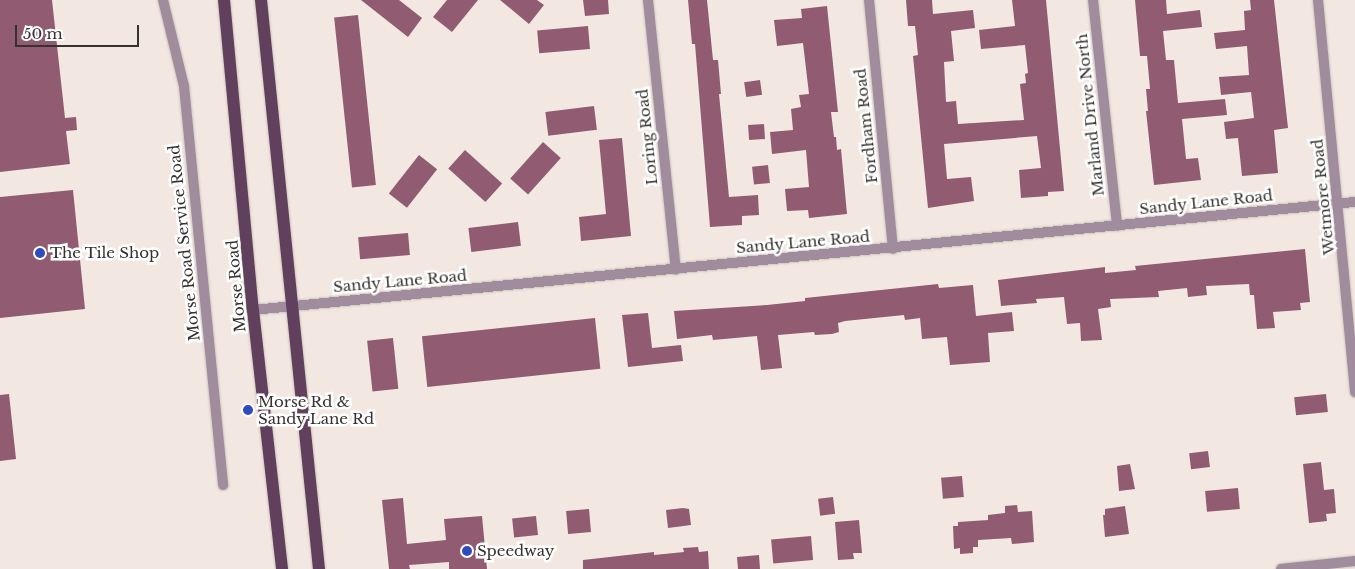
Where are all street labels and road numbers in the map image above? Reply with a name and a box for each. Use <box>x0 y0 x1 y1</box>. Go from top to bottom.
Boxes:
street label: Marland Drive North <box>1073 33 1107 197</box>
street label: Fordham Road <box>851 68 881 184</box>
street label: Loring Road <box>633 88 661 186</box>
street label: Wetmore Road <box>1308 138 1338 256</box>
street label: Morse Road Service Road <box>165 144 203 342</box>
street label: Sandy Lane Road <box>1138 186 1274 218</box>
street label: Sandy Lane Road <box>735 227 871 257</box>
street label: Morse Road <box>223 239 249 333</box>
street label: Sandy Lane Road <box>332 266 468 296</box>

